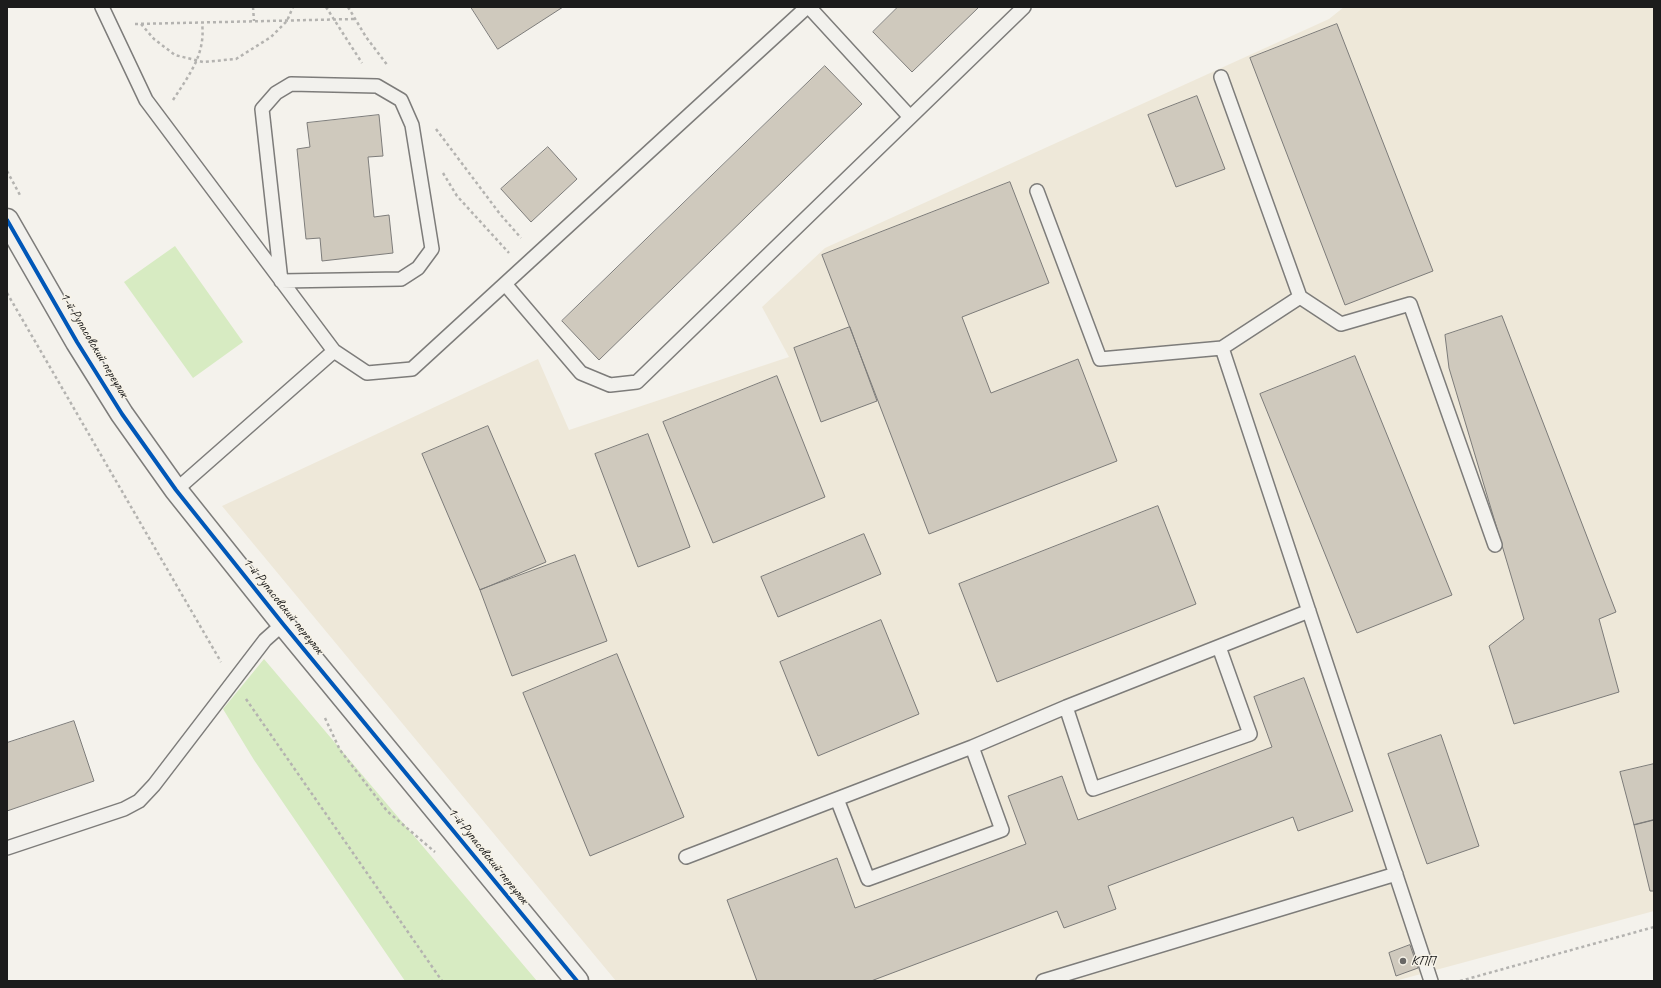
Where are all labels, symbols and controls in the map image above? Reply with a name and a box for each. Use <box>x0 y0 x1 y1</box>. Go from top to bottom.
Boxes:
street label: 1-й Рупасовский переулок <box>56 289 132 401</box>
street label: 1-й Рупасовский переулок <box>239 554 327 658</box>
street label: 1-й Рупасовский переулок <box>444 804 532 908</box>
place label: КПП <box>1411 953 1435 969</box>
marker: КПП <box>1398 956 1408 966</box>

